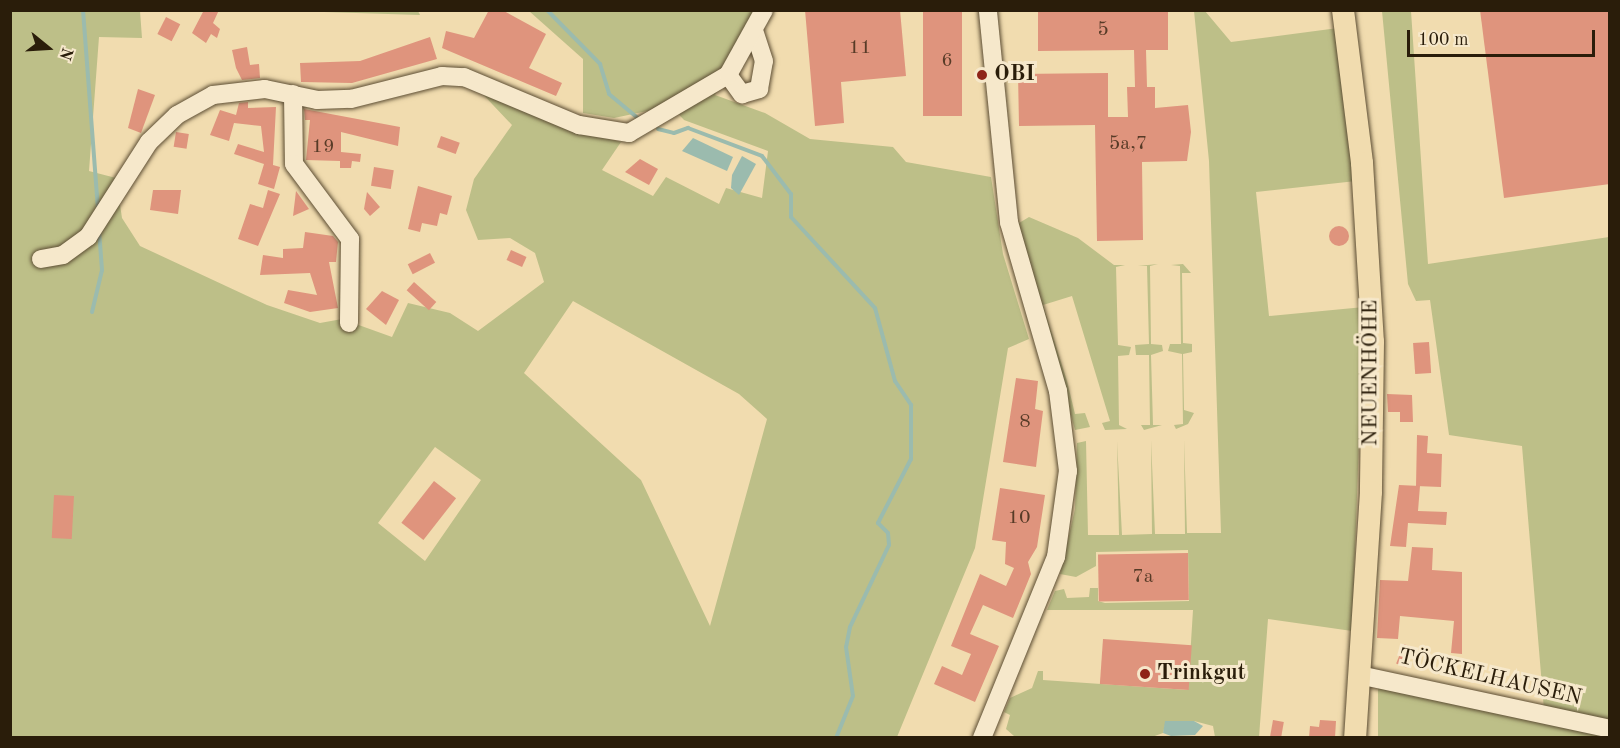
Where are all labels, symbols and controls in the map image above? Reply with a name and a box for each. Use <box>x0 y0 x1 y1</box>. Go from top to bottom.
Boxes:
north arrow <box>18 18 78 78</box>
house number: 5 <box>1097 18 1109 42</box>
scale bar <box>1410 18 1598 56</box>
text: 100 m <box>1418 31 1469 49</box>
house number: 11 <box>848 36 872 60</box>
text: N <box>56 45 75 62</box>
house number: 6 <box>941 49 953 73</box>
place label: OBI <box>994 62 1035 88</box>
marker: OBI <box>975 68 989 82</box>
house number: 5a,7 <box>1109 132 1147 156</box>
house number: 19 <box>311 135 335 159</box>
street label: NEUENHÖHE <box>1358 300 1384 446</box>
house number: 8 <box>1019 410 1031 434</box>
house number: 10 <box>1007 506 1031 530</box>
house number: 7a <box>1132 565 1154 589</box>
street label: TÖCKELHAUSEN <box>1396 644 1584 712</box>
place label: Trinkgut <box>1157 661 1246 687</box>
marker: Trinkgut <box>1138 667 1152 681</box>

